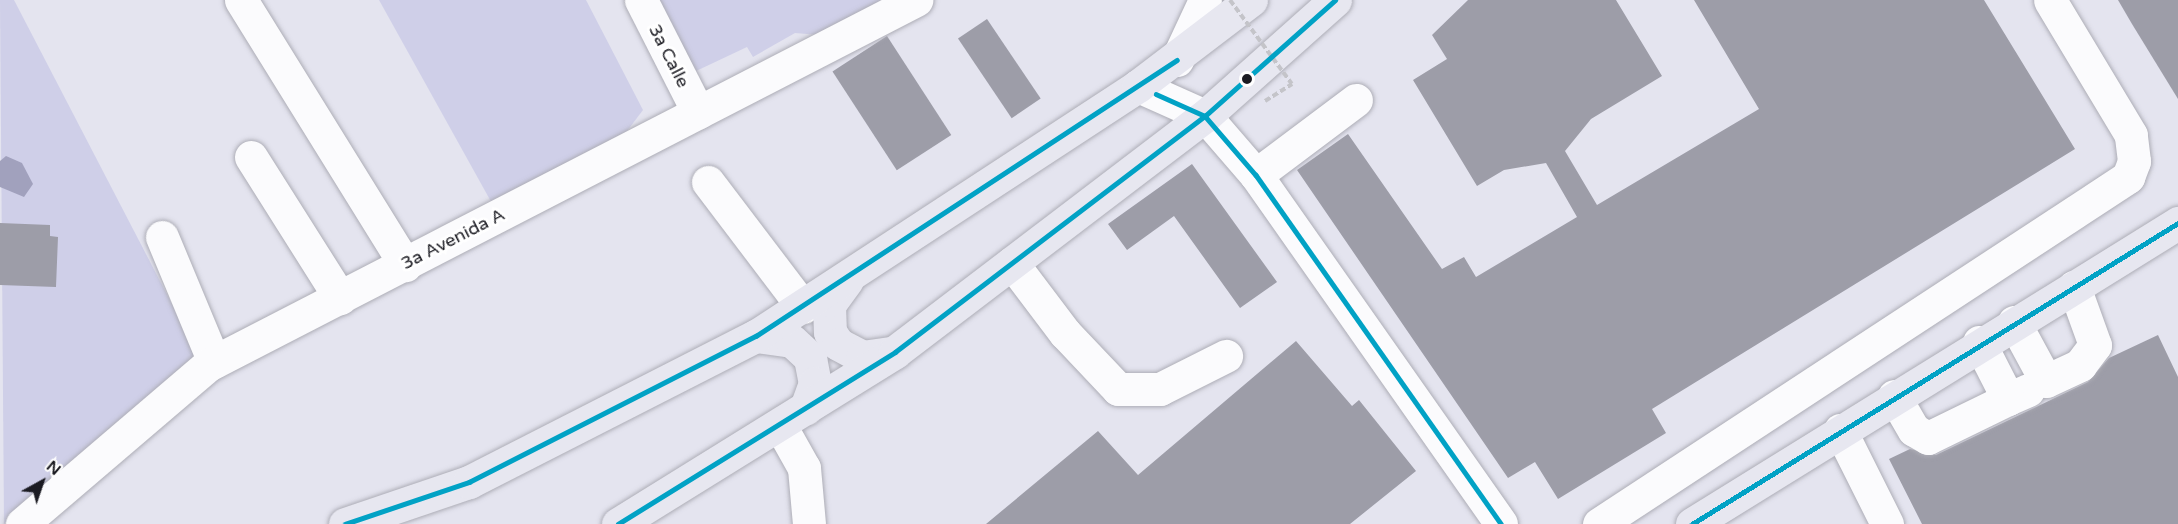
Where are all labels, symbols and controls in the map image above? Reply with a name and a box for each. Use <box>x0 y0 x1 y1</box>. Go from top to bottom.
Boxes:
street label: 3a Calle <box>644 21 694 91</box>
unlabelled marker <box>1241 73 1253 85</box>
street label: 3a Avenida A <box>398 204 508 274</box>
north arrow <box>12 452 72 512</box>
text: N <box>42 456 65 480</box>

